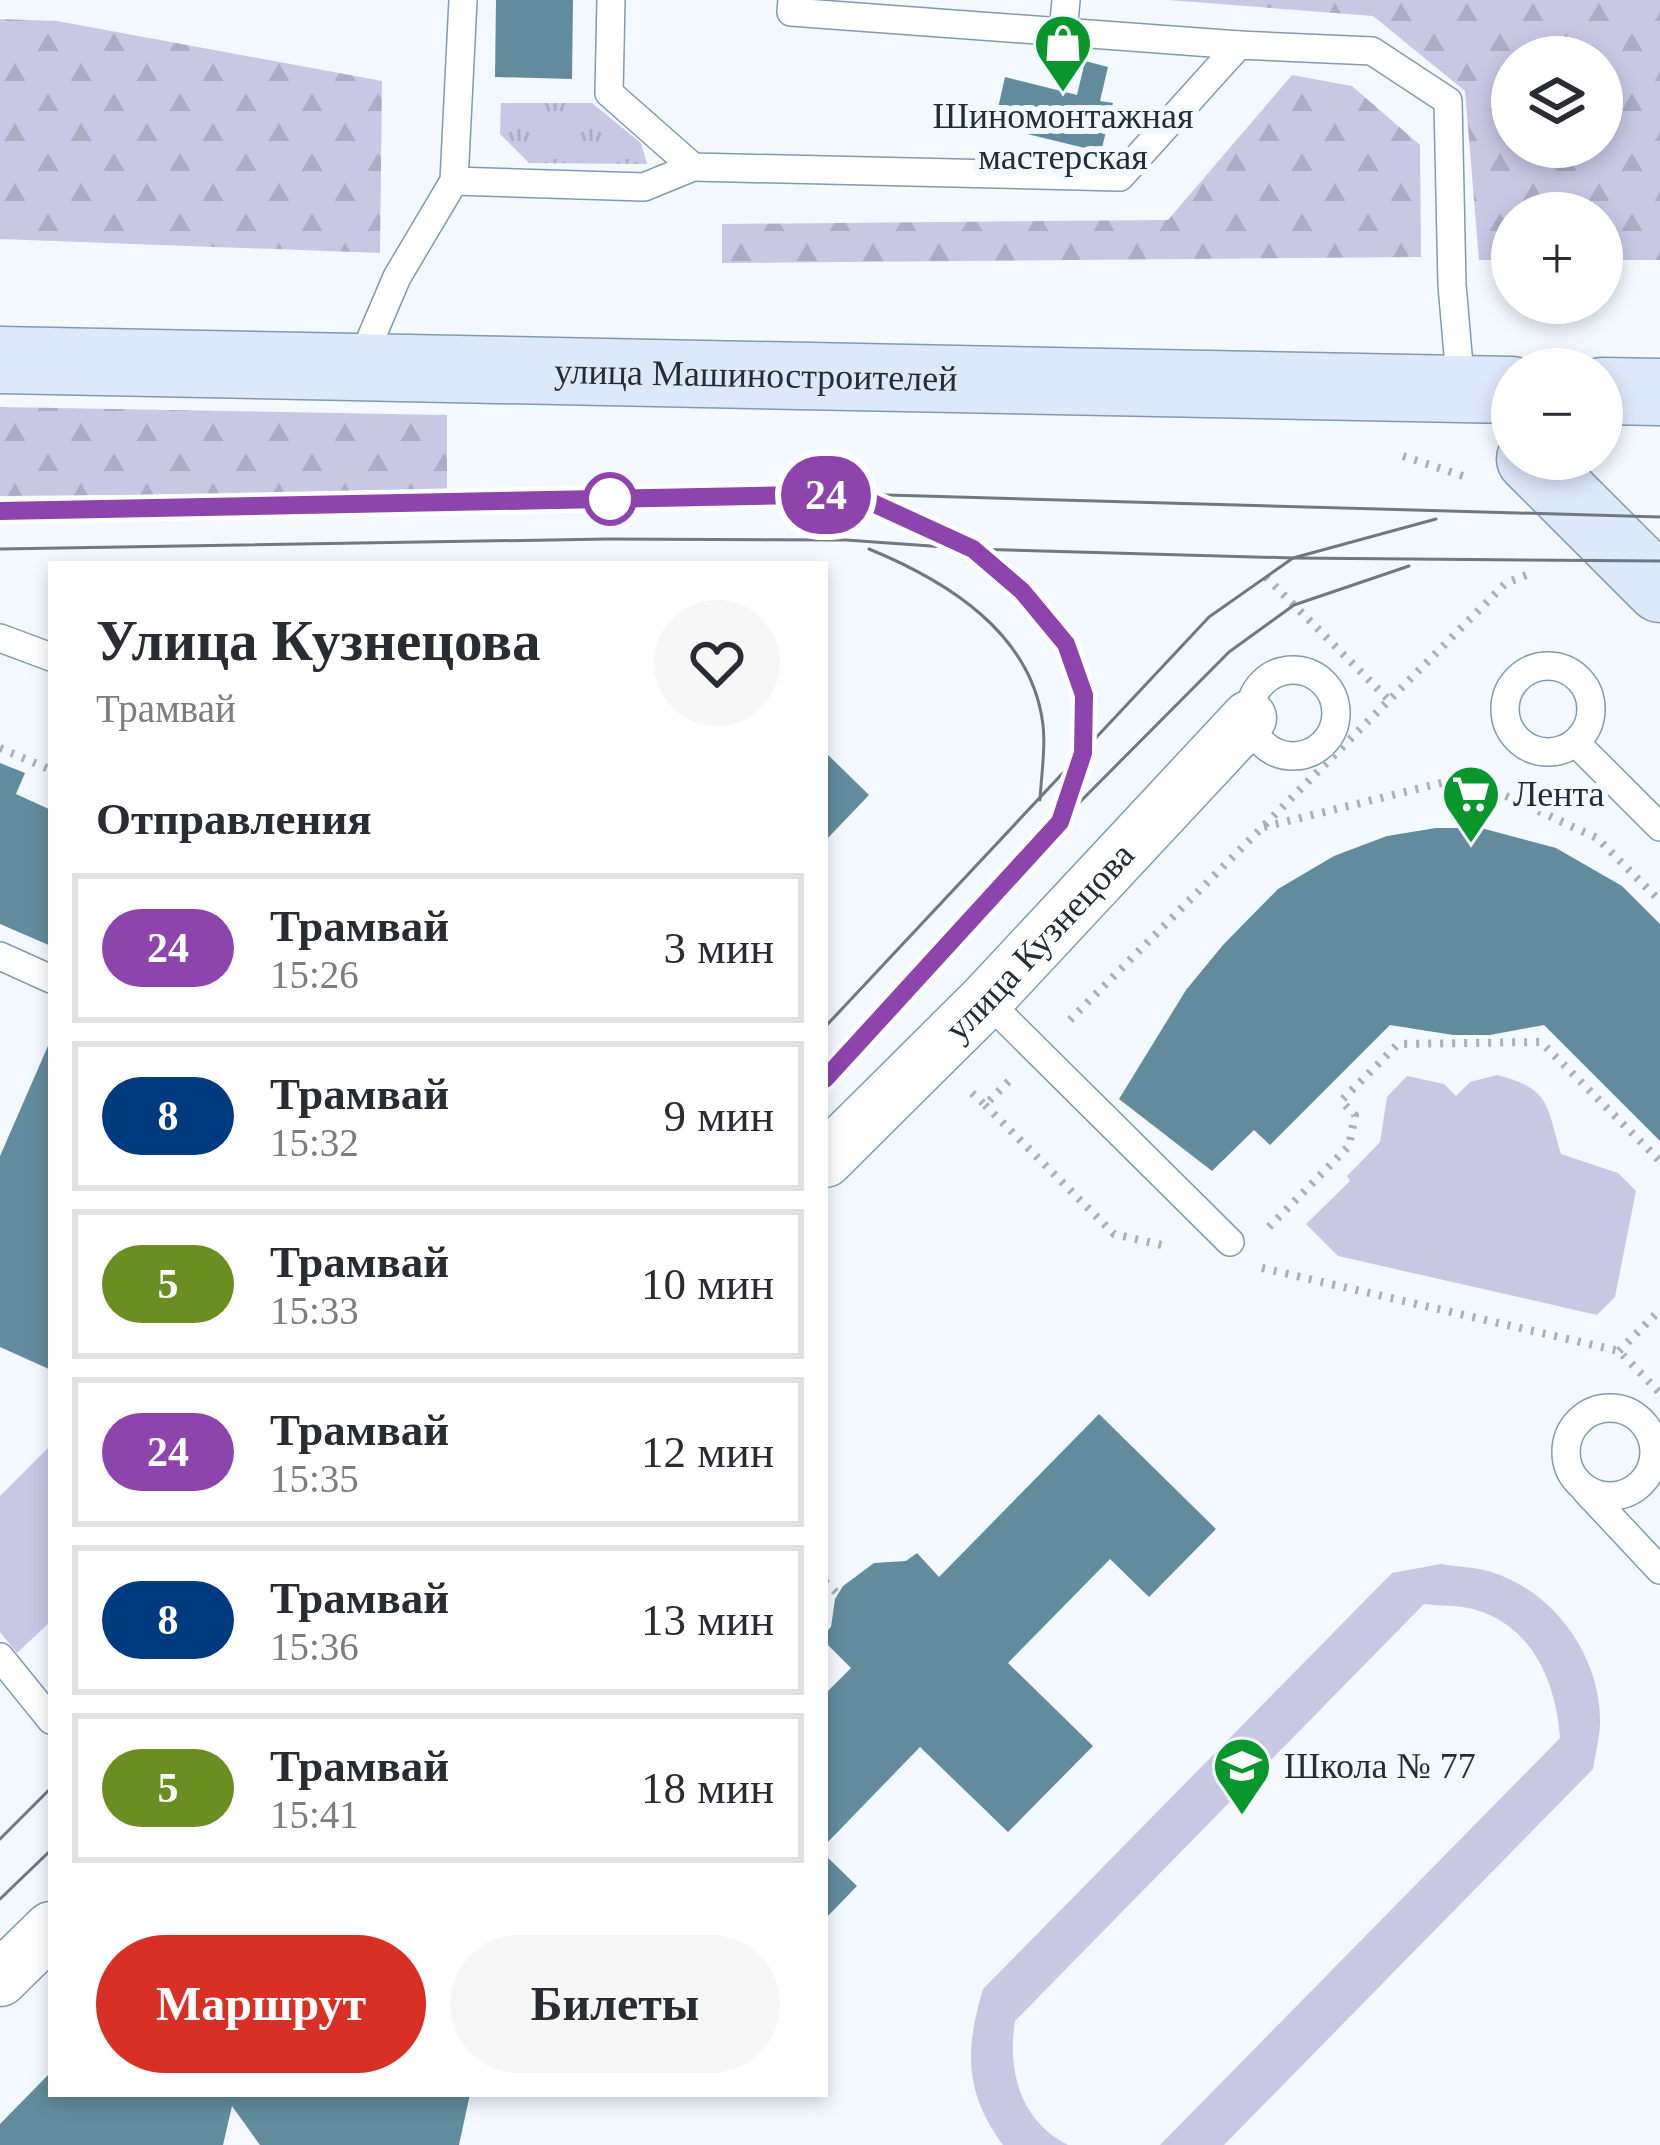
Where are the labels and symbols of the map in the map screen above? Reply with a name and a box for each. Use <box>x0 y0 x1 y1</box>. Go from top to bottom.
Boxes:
shop icon: Шиномонтажная мастерская <box>1032 12 1094 94</box>
place label: Шиномонтажная мастерская <box>932 96 1194 177</box>
street label: улица Машиностроителей <box>554 351 958 399</box>
line badge: 24 <box>772 456 880 534</box>
unlabelled marker <box>585 474 635 524</box>
supermarket icon: Лента <box>1440 763 1502 845</box>
place label: Лента <box>1513 774 1605 814</box>
street label: улица Кузнецова <box>937 835 1142 1049</box>
school or university icon: Школа № 77 <box>1211 1735 1273 1817</box>
place label: Школа № 77 <box>1284 1746 1476 1786</box>

